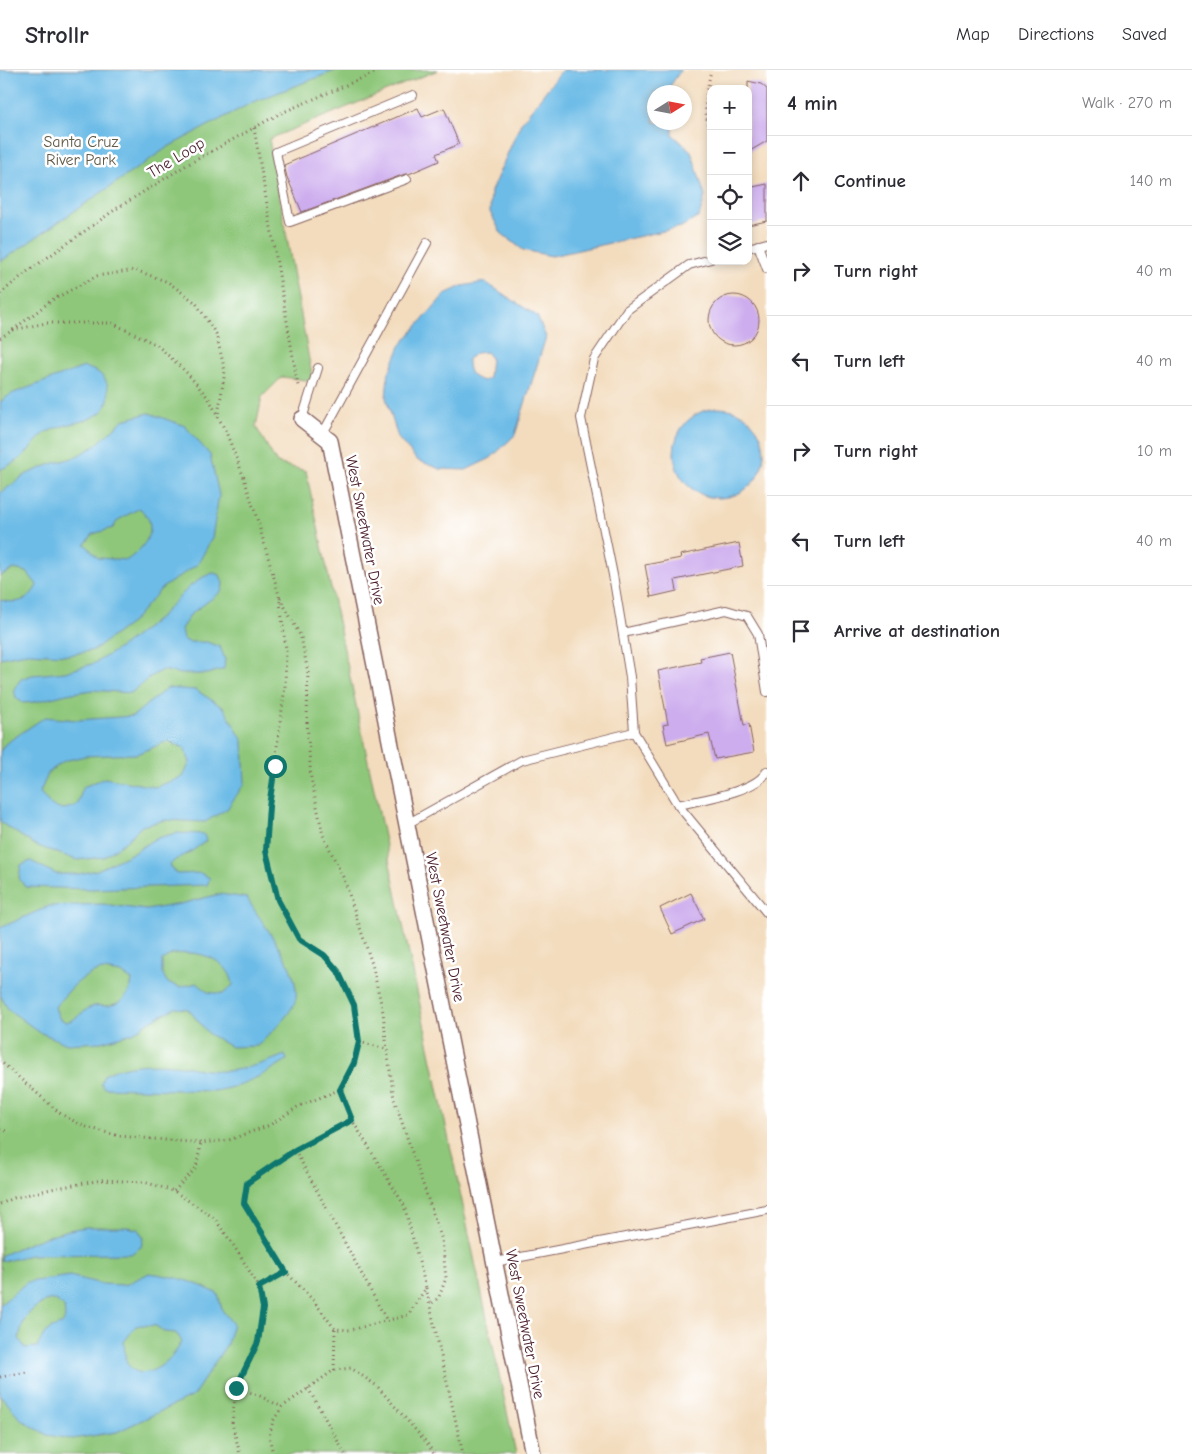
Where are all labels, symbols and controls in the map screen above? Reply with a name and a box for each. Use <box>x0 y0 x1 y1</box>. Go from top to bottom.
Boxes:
text: Strollr <box>25 21 89 49</box>
text: Map <box>956 24 990 45</box>
text: Directions <box>1018 24 1094 45</box>
text: Saved <box>1122 24 1167 45</box>
north arrow <box>647 85 692 130</box>
map controls <box>707 85 752 265</box>
button: + <box>707 85 752 130</box>
text: 4 min <box>787 91 838 115</box>
text: Walk · 270 m <box>1082 94 1172 112</box>
button: − <box>707 130 752 175</box>
park label: Santa Cruz River Park <box>44 133 119 169</box>
street label: The Loop <box>144 134 208 182</box>
icon: ahead <box>787 167 815 195</box>
text: Continue <box>834 170 906 192</box>
text: 140 m <box>1130 172 1172 190</box>
button: locate <box>707 175 752 220</box>
button: layers <box>707 220 752 265</box>
icon: right <box>787 257 815 285</box>
text: Turn right <box>834 260 918 282</box>
text: 40 m <box>1136 262 1172 280</box>
icon: left <box>787 347 815 375</box>
text: Turn left <box>834 350 905 372</box>
text: 40 m <box>1136 352 1172 370</box>
icon: right <box>787 437 815 465</box>
text: Turn right <box>834 440 918 462</box>
text: 10 m <box>1137 442 1172 460</box>
street label: West Sweetwater Drive <box>342 454 388 606</box>
icon: left <box>787 527 815 555</box>
text: Turn left <box>834 530 905 552</box>
text: 40 m <box>1136 532 1172 550</box>
icon: arrive <box>787 617 815 645</box>
text: Arrive at destination <box>834 620 1000 642</box>
route start <box>264 755 287 778</box>
street label: West Sweetwater Drive <box>422 851 468 1003</box>
street label: West Sweetwater Drive <box>502 1248 548 1400</box>
route end <box>225 1377 248 1400</box>

